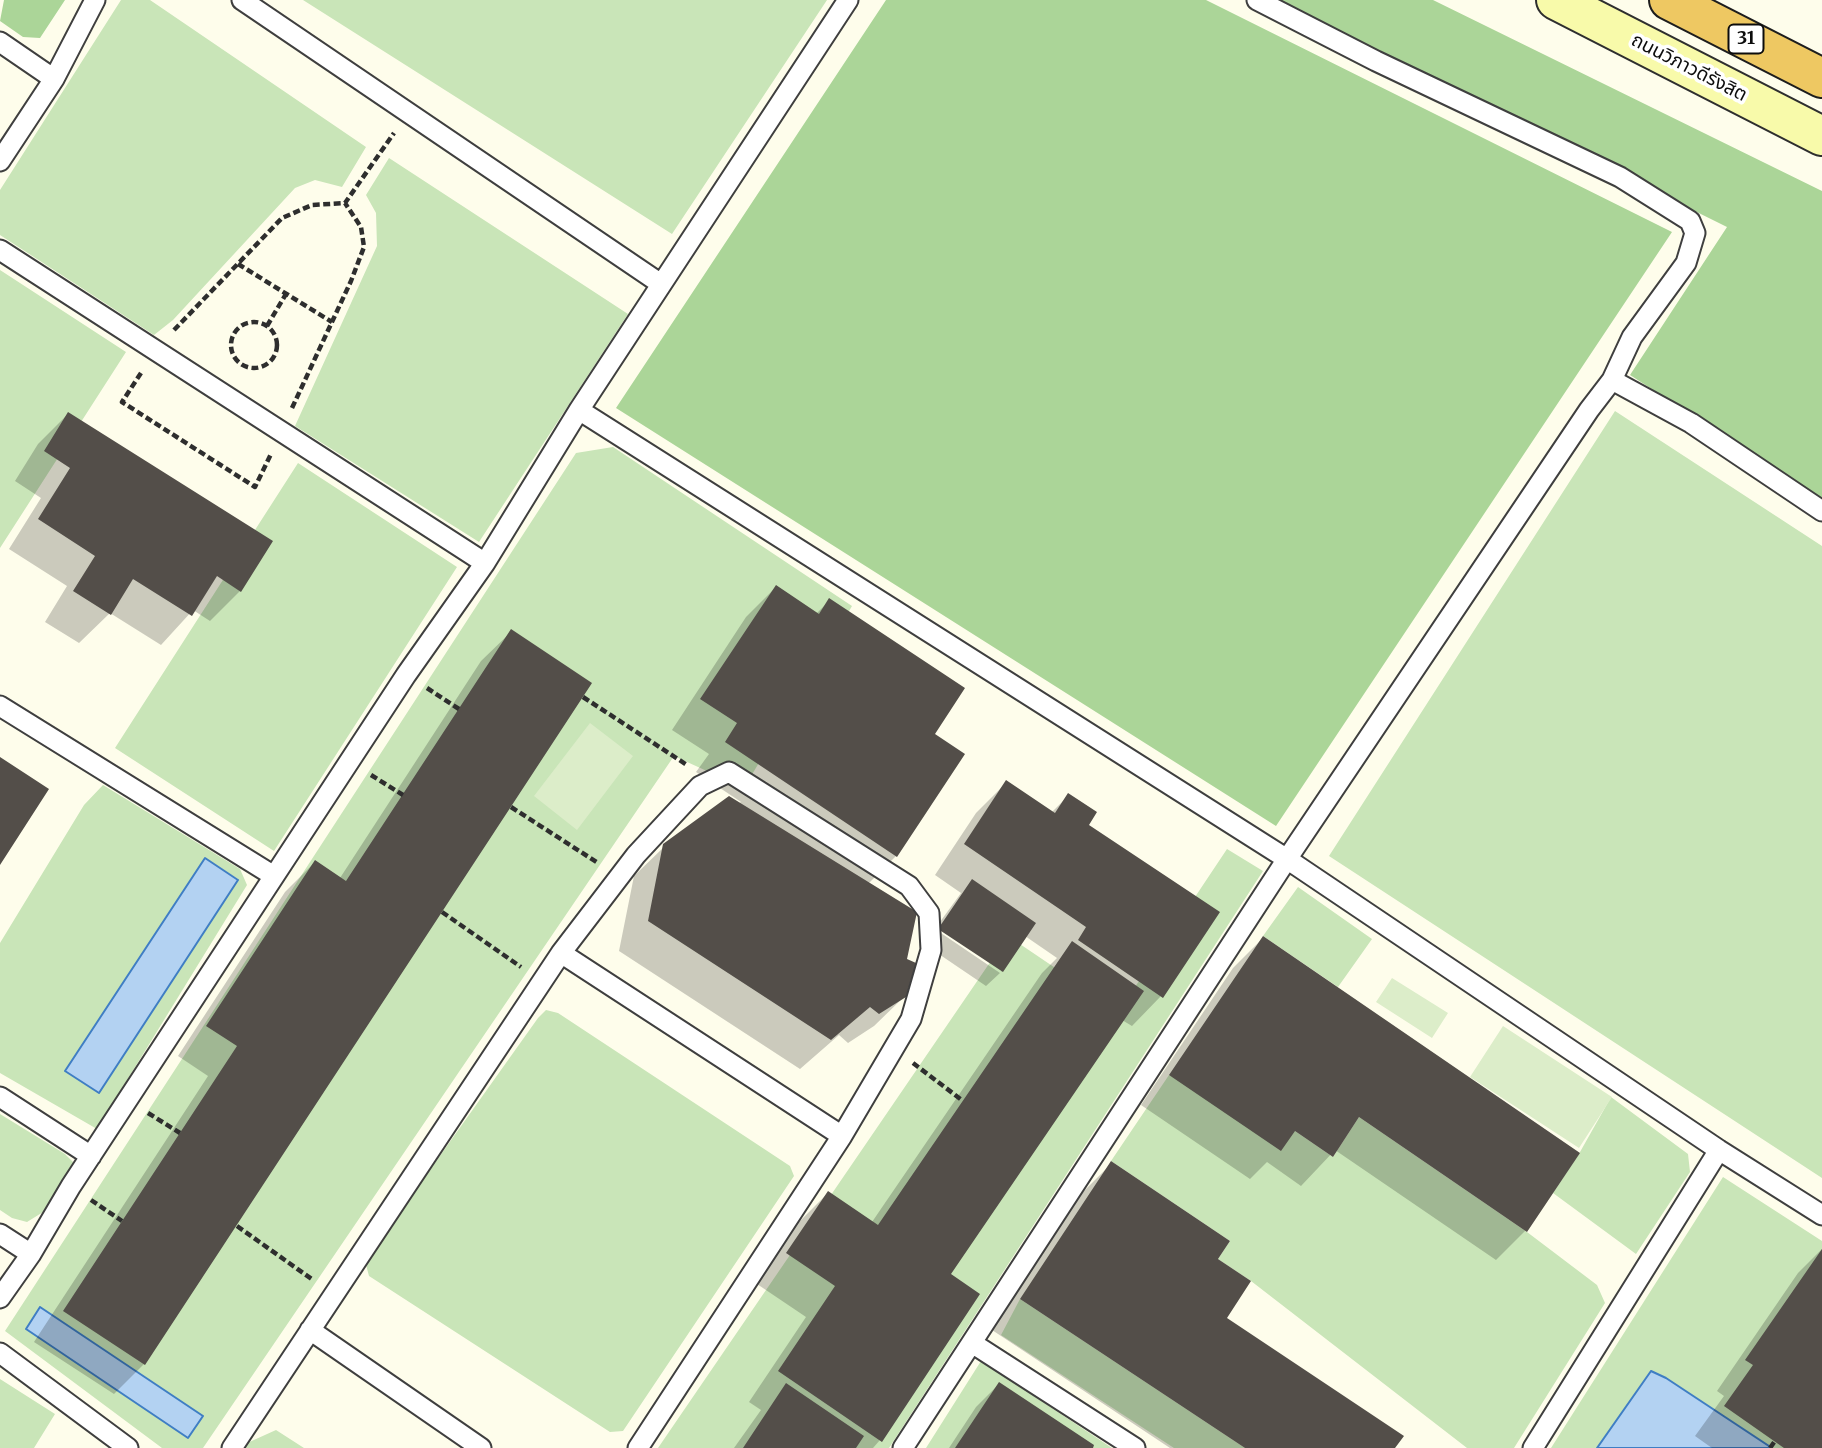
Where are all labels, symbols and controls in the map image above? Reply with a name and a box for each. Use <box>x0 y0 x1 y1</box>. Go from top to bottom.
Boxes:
road number: 31 <box>1728 24 1764 54</box>
street label: ถนนวิภาวดีรังสิต <box>1627 29 1751 107</box>

